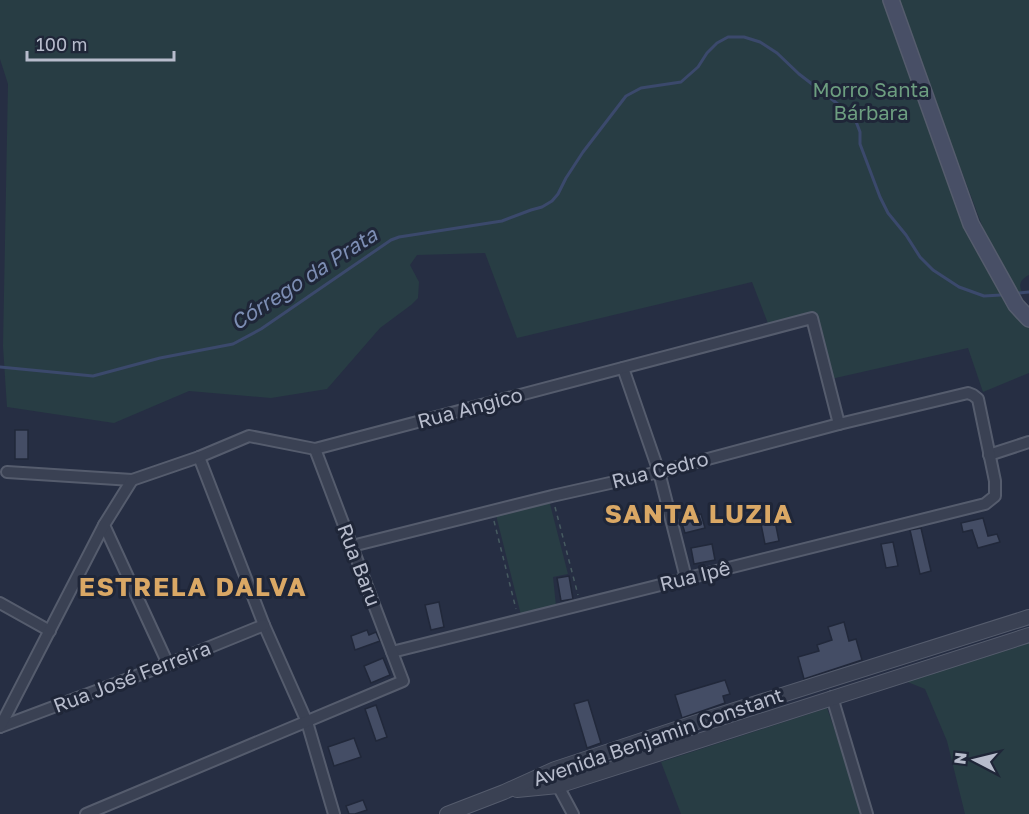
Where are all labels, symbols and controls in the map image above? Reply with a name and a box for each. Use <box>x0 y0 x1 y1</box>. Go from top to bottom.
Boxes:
scale bar <box>27 24 174 62</box>
text: 100 m <box>36 33 87 55</box>
park label: Morro Santa Bárbara <box>812 77 930 124</box>
water label: Córrego da Prata <box>225 220 383 335</box>
street label: Rua Angico <box>415 381 525 433</box>
street label: Rua Cedro <box>609 445 711 493</box>
district label: SANTA LUZIA <box>604 498 794 529</box>
street label: Rua Baru <box>333 520 387 609</box>
street label: Rua Ipê <box>657 555 732 595</box>
district label: ESTRELA DALVA <box>79 571 307 602</box>
street label: Rua José Ferreira <box>50 635 214 717</box>
street label: Avenida Benjamin Constant <box>529 682 786 790</box>
north arrow <box>945 730 1005 790</box>
text: N <box>949 751 971 765</box>

